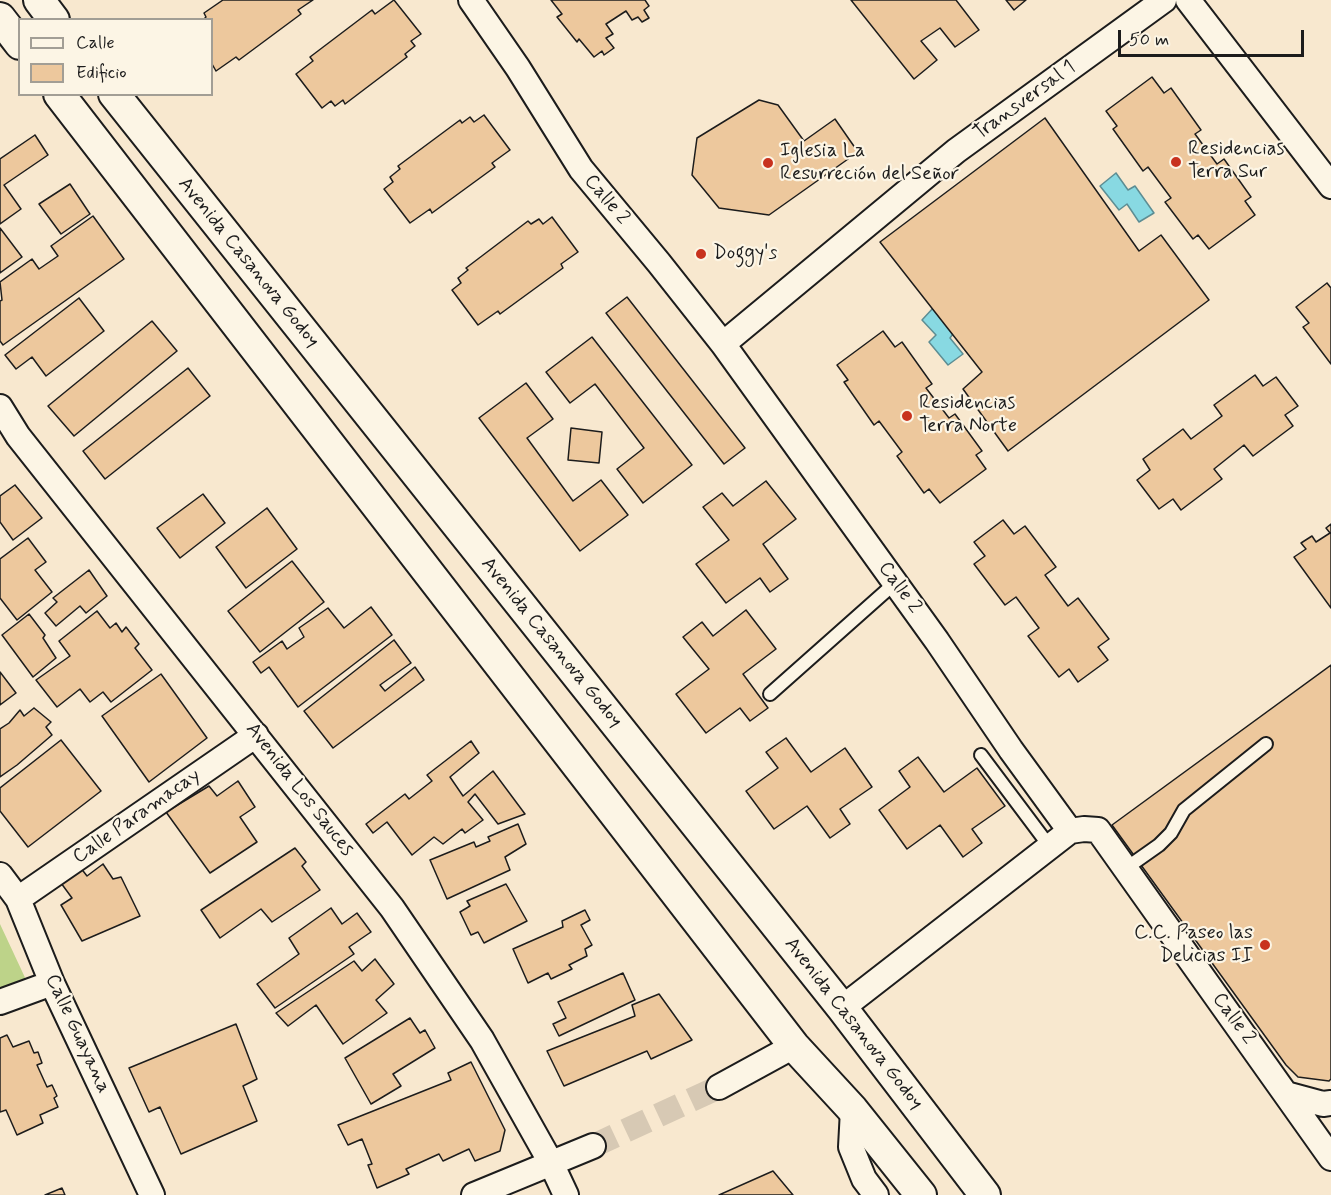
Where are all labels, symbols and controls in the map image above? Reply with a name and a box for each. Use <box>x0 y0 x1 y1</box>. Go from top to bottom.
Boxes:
legend <box>18 18 213 96</box>
scale bar <box>1121 18 1307 56</box>
text: 50 m <box>1129 28 1169 52</box>
text: Calle <box>76 31 115 55</box>
street label: Transversal 1 <box>969 56 1081 146</box>
text: Edificio <box>76 61 127 85</box>
place label: Residencias Terra Sur <box>1188 138 1284 185</box>
place label: Iglesia La Resurreción del Señor <box>780 140 959 187</box>
marker: Residencias Terra Sur <box>1169 155 1183 169</box>
marker: Iglesia La Resurreción del Señor <box>761 156 775 170</box>
street label: Calle 2 <box>578 170 634 230</box>
street label: Avenida Casanova Godoy <box>172 173 324 353</box>
place label: Doggy's <box>713 242 777 266</box>
marker: Doggy's <box>694 247 708 261</box>
place label: Residencias Terra Norte <box>919 392 1017 439</box>
marker: Residencias Terra Norte <box>900 409 914 423</box>
street label: Avenida Casanova Godoy <box>475 553 627 733</box>
street label: Calle 2 <box>872 557 926 619</box>
street label: Avenida Los Sauces <box>240 719 358 861</box>
street label: Calle Paramacay <box>69 764 205 870</box>
place label: C.C. Paseo las Delicias II <box>1134 922 1253 969</box>
street label: Avenida Casanova Godoy <box>778 933 928 1115</box>
marker: C.C. Paseo las Delicias II <box>1258 938 1272 952</box>
street label: Calle Guayana <box>39 971 115 1097</box>
street label: Calle 2 <box>1206 988 1260 1050</box>

